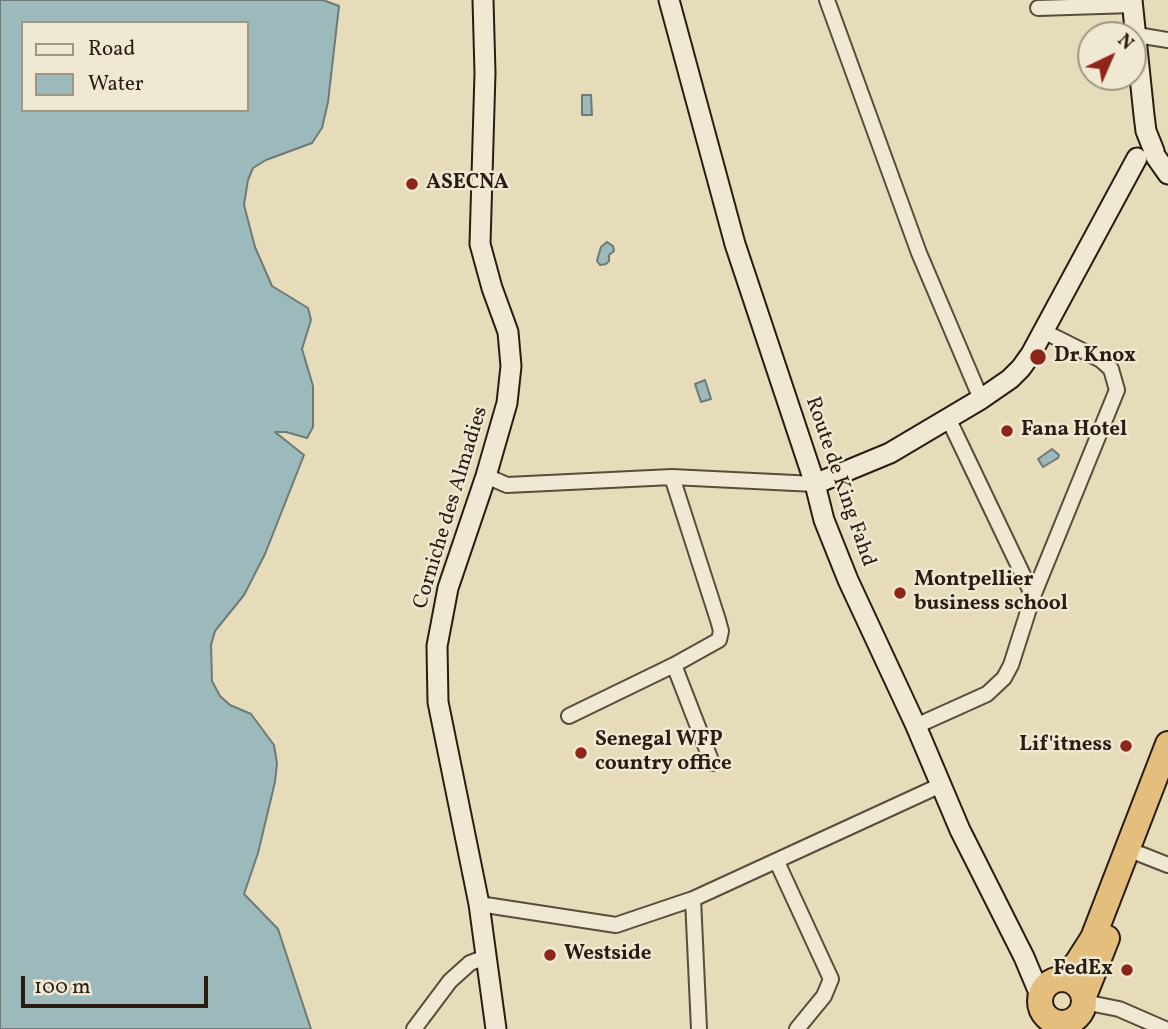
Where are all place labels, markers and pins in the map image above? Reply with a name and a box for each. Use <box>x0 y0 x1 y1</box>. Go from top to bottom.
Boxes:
place label: ASECNA <box>426 171 509 197</box>
marker: ASECNA <box>404 176 420 192</box>
place label: Dr Knox <box>1054 344 1136 370</box>
marker: Dr Knox <box>1028 347 1048 367</box>
place label: Fana Hotel <box>1021 418 1127 444</box>
marker: Fana Hotel <box>999 423 1015 439</box>
place label: Montpellier business school <box>914 568 1068 618</box>
marker: Montpellier business school <box>892 585 908 601</box>
place label: Senegal WFP country office <box>595 728 732 778</box>
place label: Lif'itness <box>1019 733 1112 759</box>
marker: Lif'itness <box>1118 738 1134 754</box>
marker: Senegal WFP country office <box>573 745 589 761</box>
place label: Westside <box>564 942 651 968</box>
marker: Westside <box>542 947 558 963</box>
place label: FedEx <box>1053 957 1113 983</box>
marker: FedEx <box>1119 962 1135 978</box>

